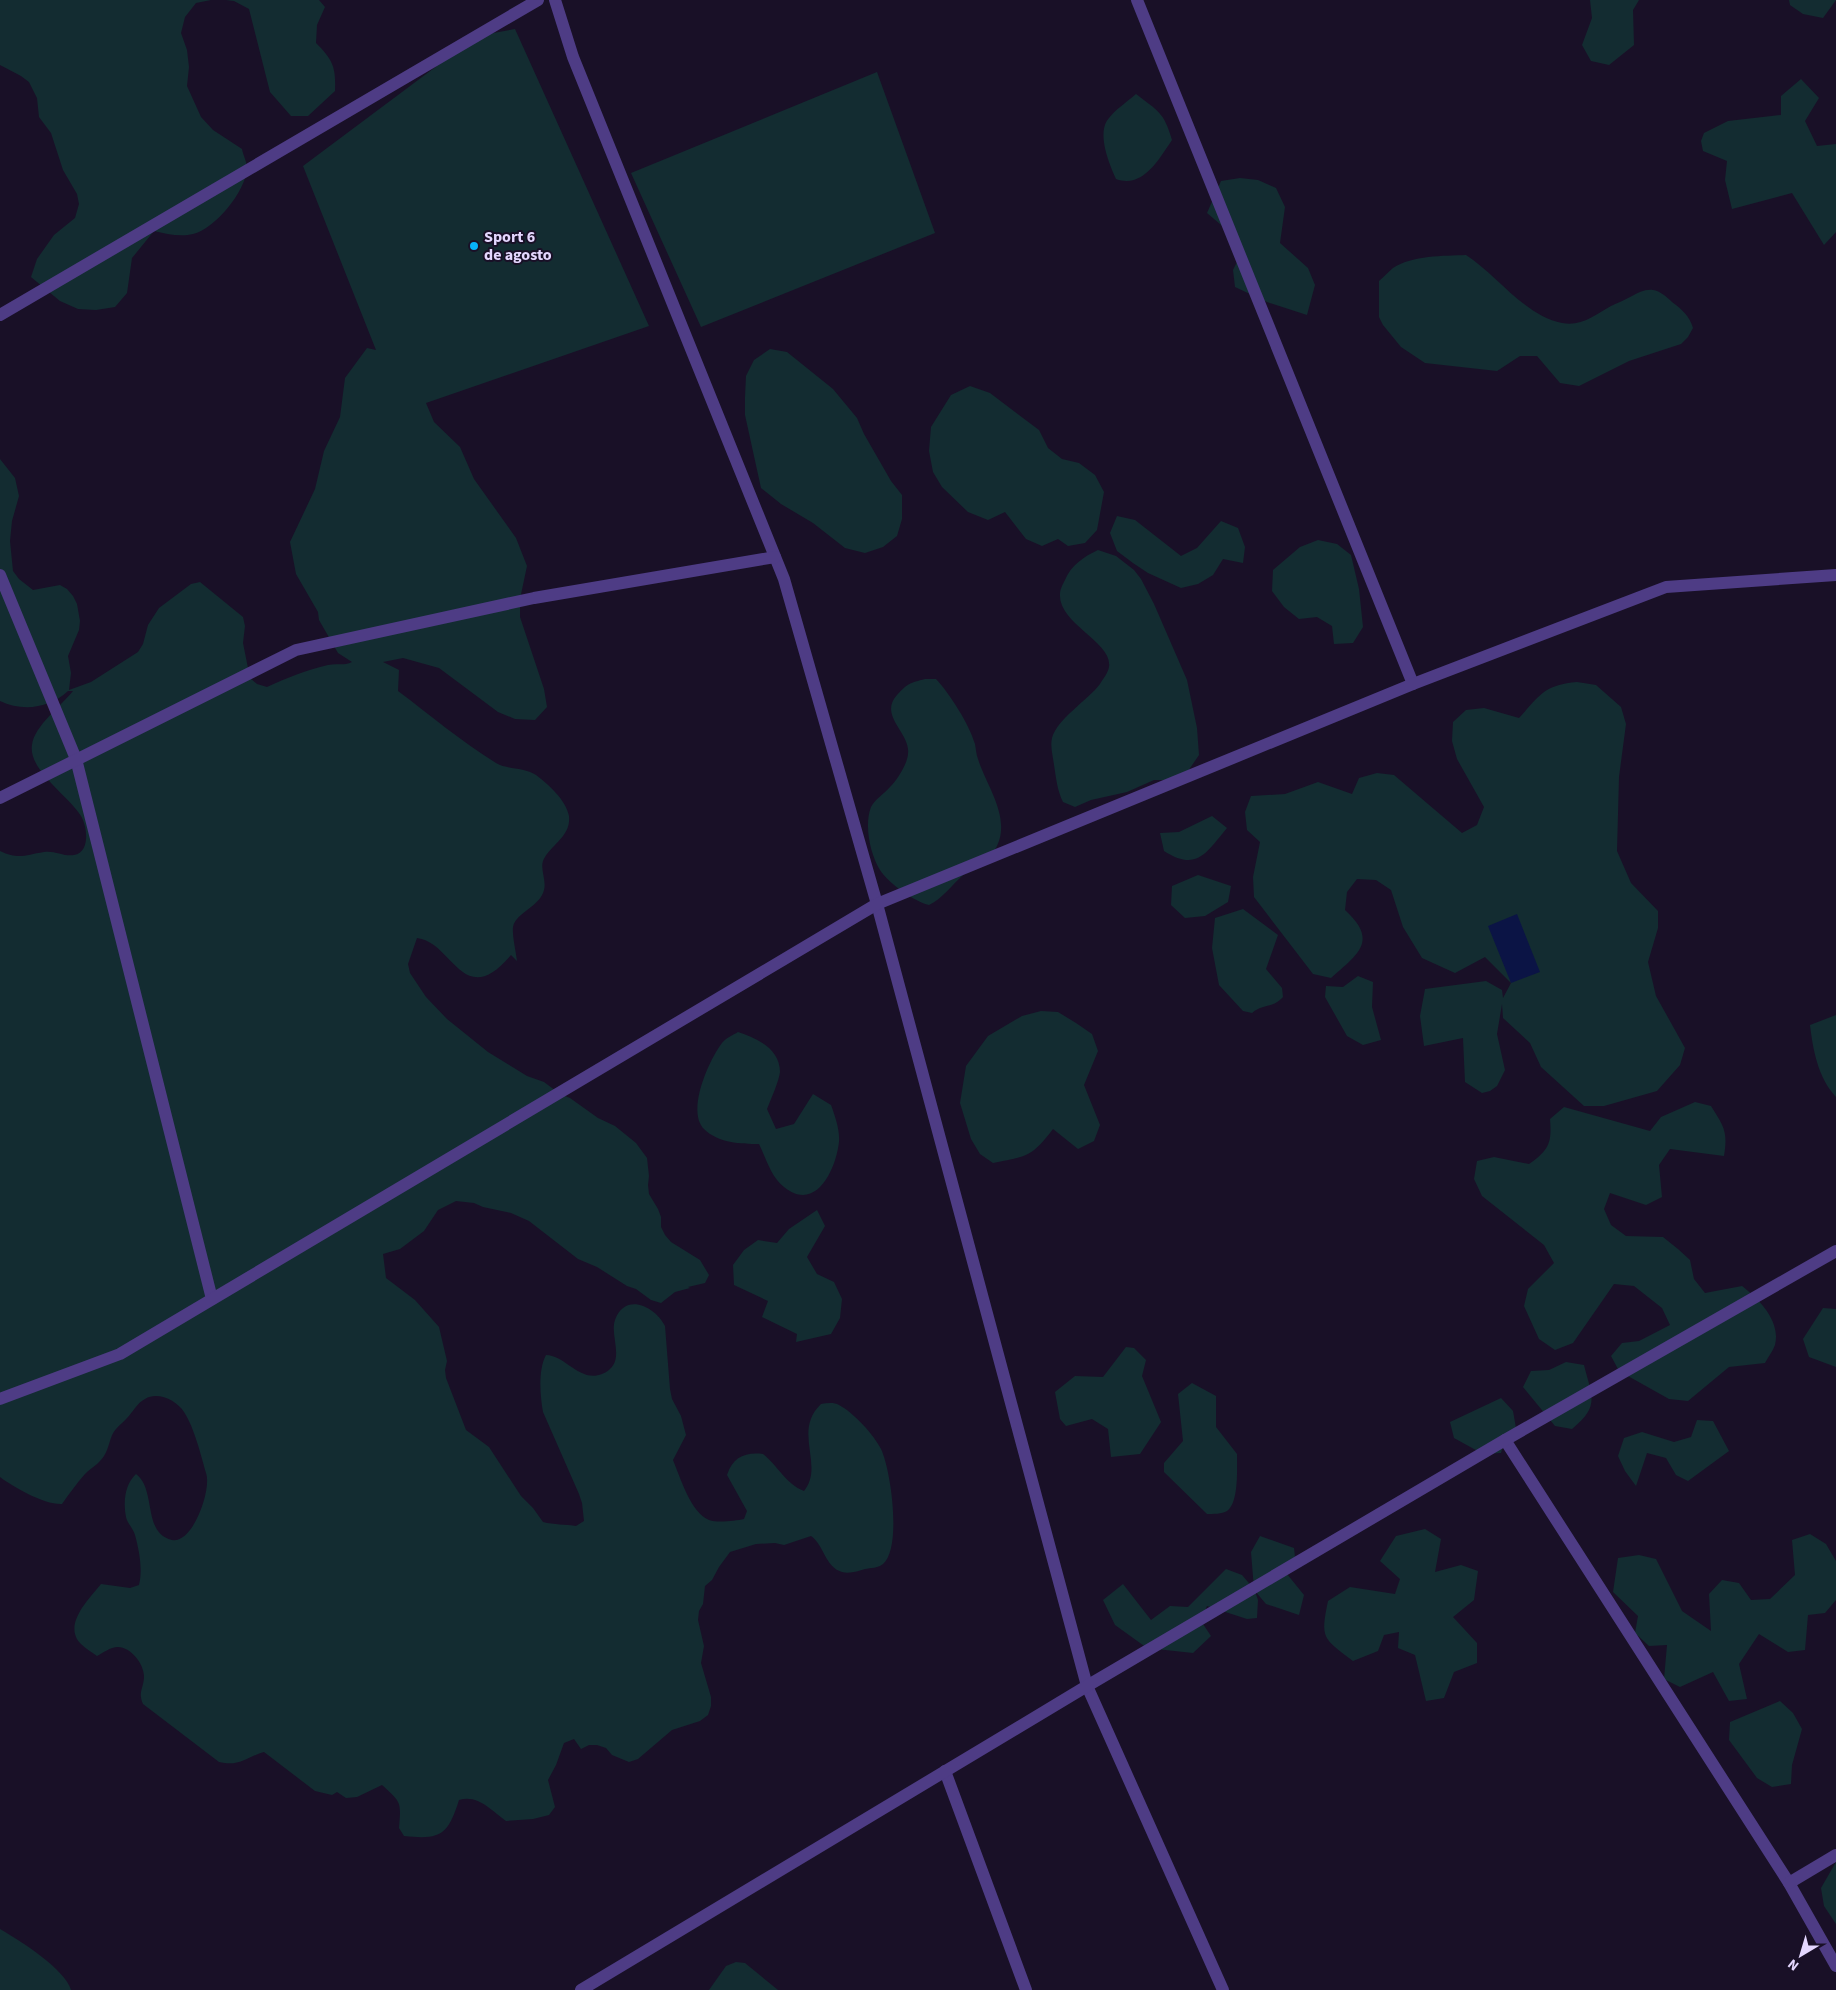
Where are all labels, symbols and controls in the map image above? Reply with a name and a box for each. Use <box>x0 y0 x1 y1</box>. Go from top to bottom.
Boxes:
place label: Sport 6 de agosto <box>484 226 552 266</box>
marker: Sport 6 de agosto <box>468 240 480 252</box>
north arrow <box>1776 1930 1826 1980</box>
text: N <box>1784 1954 1803 1975</box>

